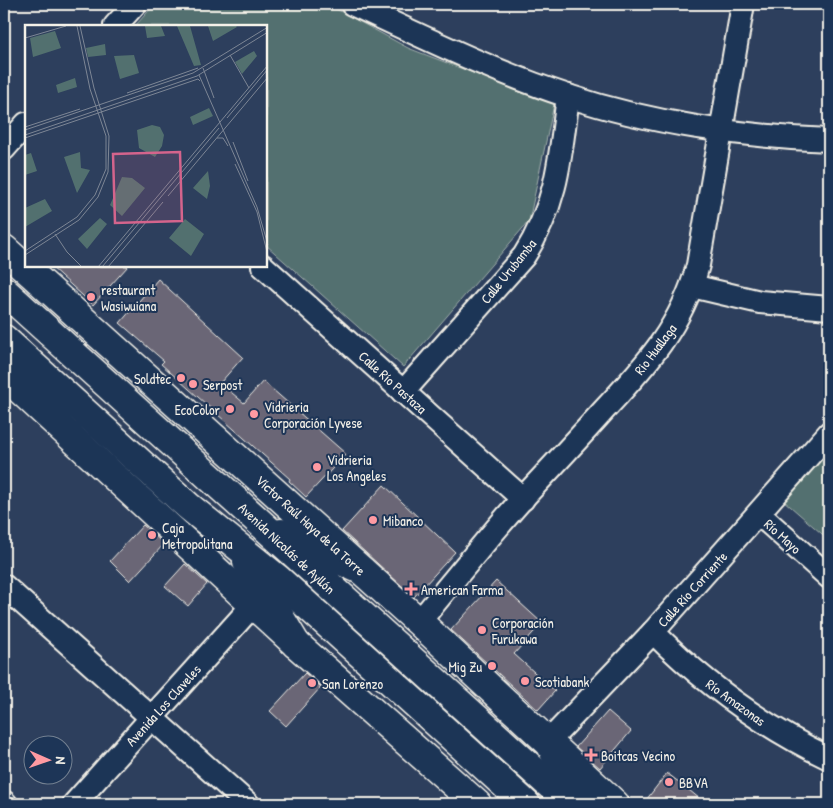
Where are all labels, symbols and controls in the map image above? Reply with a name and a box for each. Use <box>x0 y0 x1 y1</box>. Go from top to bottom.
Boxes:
inset map <box>25 25 268 268</box>
street label: Calle Urubamba <box>476 234 540 308</box>
place label: restaurant Wasiwuiana <box>101 280 157 315</box>
marker: restaurant Wasiwuiana <box>85 291 97 303</box>
street label: Rio Huallaga <box>630 319 682 379</box>
street label: Calle Río Pastaza <box>355 346 432 418</box>
place label: Soldtec <box>134 369 172 388</box>
marker: Soldtec <box>175 372 187 384</box>
place label: Serpost <box>203 375 242 395</box>
marker: Serpost <box>187 378 199 390</box>
place label: Vidrieria Corporación Lyvese <box>264 397 363 433</box>
place label: EcoColor <box>175 400 221 419</box>
marker: EcoColor <box>224 403 236 415</box>
marker: Vidrieria Corporación Lyvese <box>248 408 260 420</box>
place label: Vidrieria Los Angeles <box>327 450 386 486</box>
marker: Vidrieria Los Angeles <box>311 461 323 473</box>
street label: Víctor Raúl Haya de la Torre <box>251 470 370 581</box>
street label: Avenida Nicolás de Ayllón <box>234 498 340 599</box>
place label: Mibanco <box>383 511 423 530</box>
marker: Mibanco <box>367 514 379 526</box>
street label: Río Mayo <box>760 514 806 559</box>
place label: Caja Metropolitana <box>162 518 233 554</box>
marker: Caja Metropolitana <box>146 529 158 541</box>
street label: Calle Río Corriente <box>653 547 731 631</box>
place label: American Farma <box>421 580 504 599</box>
marker: American Farma <box>405 583 417 595</box>
place label: Corporación Furukawa <box>491 613 554 648</box>
marker: Corporación Furukawa <box>476 624 488 636</box>
place label: Mig Zu <box>448 657 482 677</box>
street label: Avenida Los Claveles <box>121 660 205 750</box>
marker: Mig Zu <box>486 660 498 672</box>
place label: Scotiabank <box>535 672 590 691</box>
place label: San Lorenzo <box>322 674 384 693</box>
street label: Río Amazonas <box>702 674 770 730</box>
marker: Scotiabank <box>519 675 531 687</box>
marker: San Lorenzo <box>306 677 318 689</box>
north arrow <box>22 736 72 786</box>
place label: Boitcas Vecino <box>601 746 676 765</box>
marker: Boitcas Vecino <box>585 749 597 761</box>
text: N <box>52 756 71 765</box>
place label: BBVA <box>679 773 708 792</box>
marker: BBVA <box>663 776 675 788</box>

